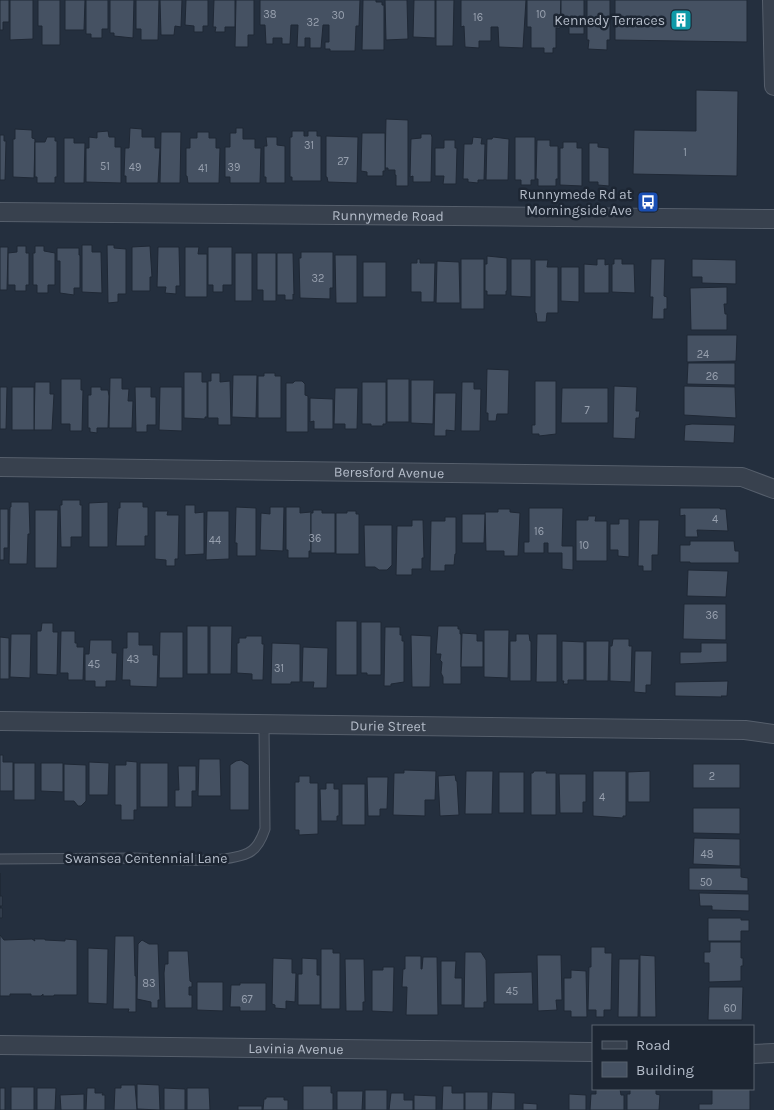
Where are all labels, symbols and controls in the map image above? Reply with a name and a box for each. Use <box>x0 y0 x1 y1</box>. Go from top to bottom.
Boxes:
house number: 38 <box>263 8 277 21</box>
house number: 10 <box>536 8 546 21</box>
building icon: Kennedy Terraces <box>669 8 693 32</box>
house number: 30 <box>331 9 345 22</box>
house number: 16 <box>473 11 483 24</box>
place label: Kennedy Terraces <box>554 12 665 29</box>
house number: 32 <box>307 16 319 29</box>
house number: 31 <box>304 139 314 152</box>
house number: 1 <box>683 146 687 159</box>
house number: 27 <box>337 155 349 168</box>
house number: 51 <box>100 160 110 173</box>
house number: 49 <box>129 161 141 174</box>
house number: 39 <box>228 161 240 174</box>
house number: 41 <box>198 162 208 175</box>
place label: Runnymede Rd at Morningside Ave <box>519 186 632 219</box>
bus stop icon: Runnymede Rd at Morningside Ave <box>636 190 660 214</box>
street label: Runnymede Road <box>332 207 444 225</box>
house number: 32 <box>312 272 324 285</box>
house number: 24 <box>697 348 709 361</box>
house number: 26 <box>706 370 718 383</box>
house number: 7 <box>584 404 590 417</box>
street label: Beresford Avenue <box>334 463 444 481</box>
house number: 4 <box>712 513 718 526</box>
house number: 16 <box>534 525 544 538</box>
house number: 36 <box>309 532 321 545</box>
house number: 44 <box>209 534 221 547</box>
house number: 10 <box>579 539 589 552</box>
house number: 36 <box>706 609 718 622</box>
house number: 43 <box>127 653 139 666</box>
house number: 45 <box>88 658 100 671</box>
house number: 31 <box>274 662 284 675</box>
street label: Durie Street <box>350 717 426 735</box>
house number: 2 <box>709 770 715 783</box>
house number: 4 <box>599 791 605 804</box>
house number: 48 <box>701 848 714 861</box>
street label: Swansea Centennial Lane <box>65 850 227 867</box>
house number: 50 <box>700 876 712 889</box>
house number: 83 <box>142 977 156 990</box>
house number: 45 <box>506 985 518 998</box>
house number: 67 <box>241 993 253 1006</box>
house number: 60 <box>724 1002 736 1015</box>
legend <box>592 1025 754 1090</box>
text: Road <box>636 1036 671 1054</box>
street label: Lavinia Avenue <box>248 1039 344 1058</box>
text: Building <box>636 1061 694 1079</box>

